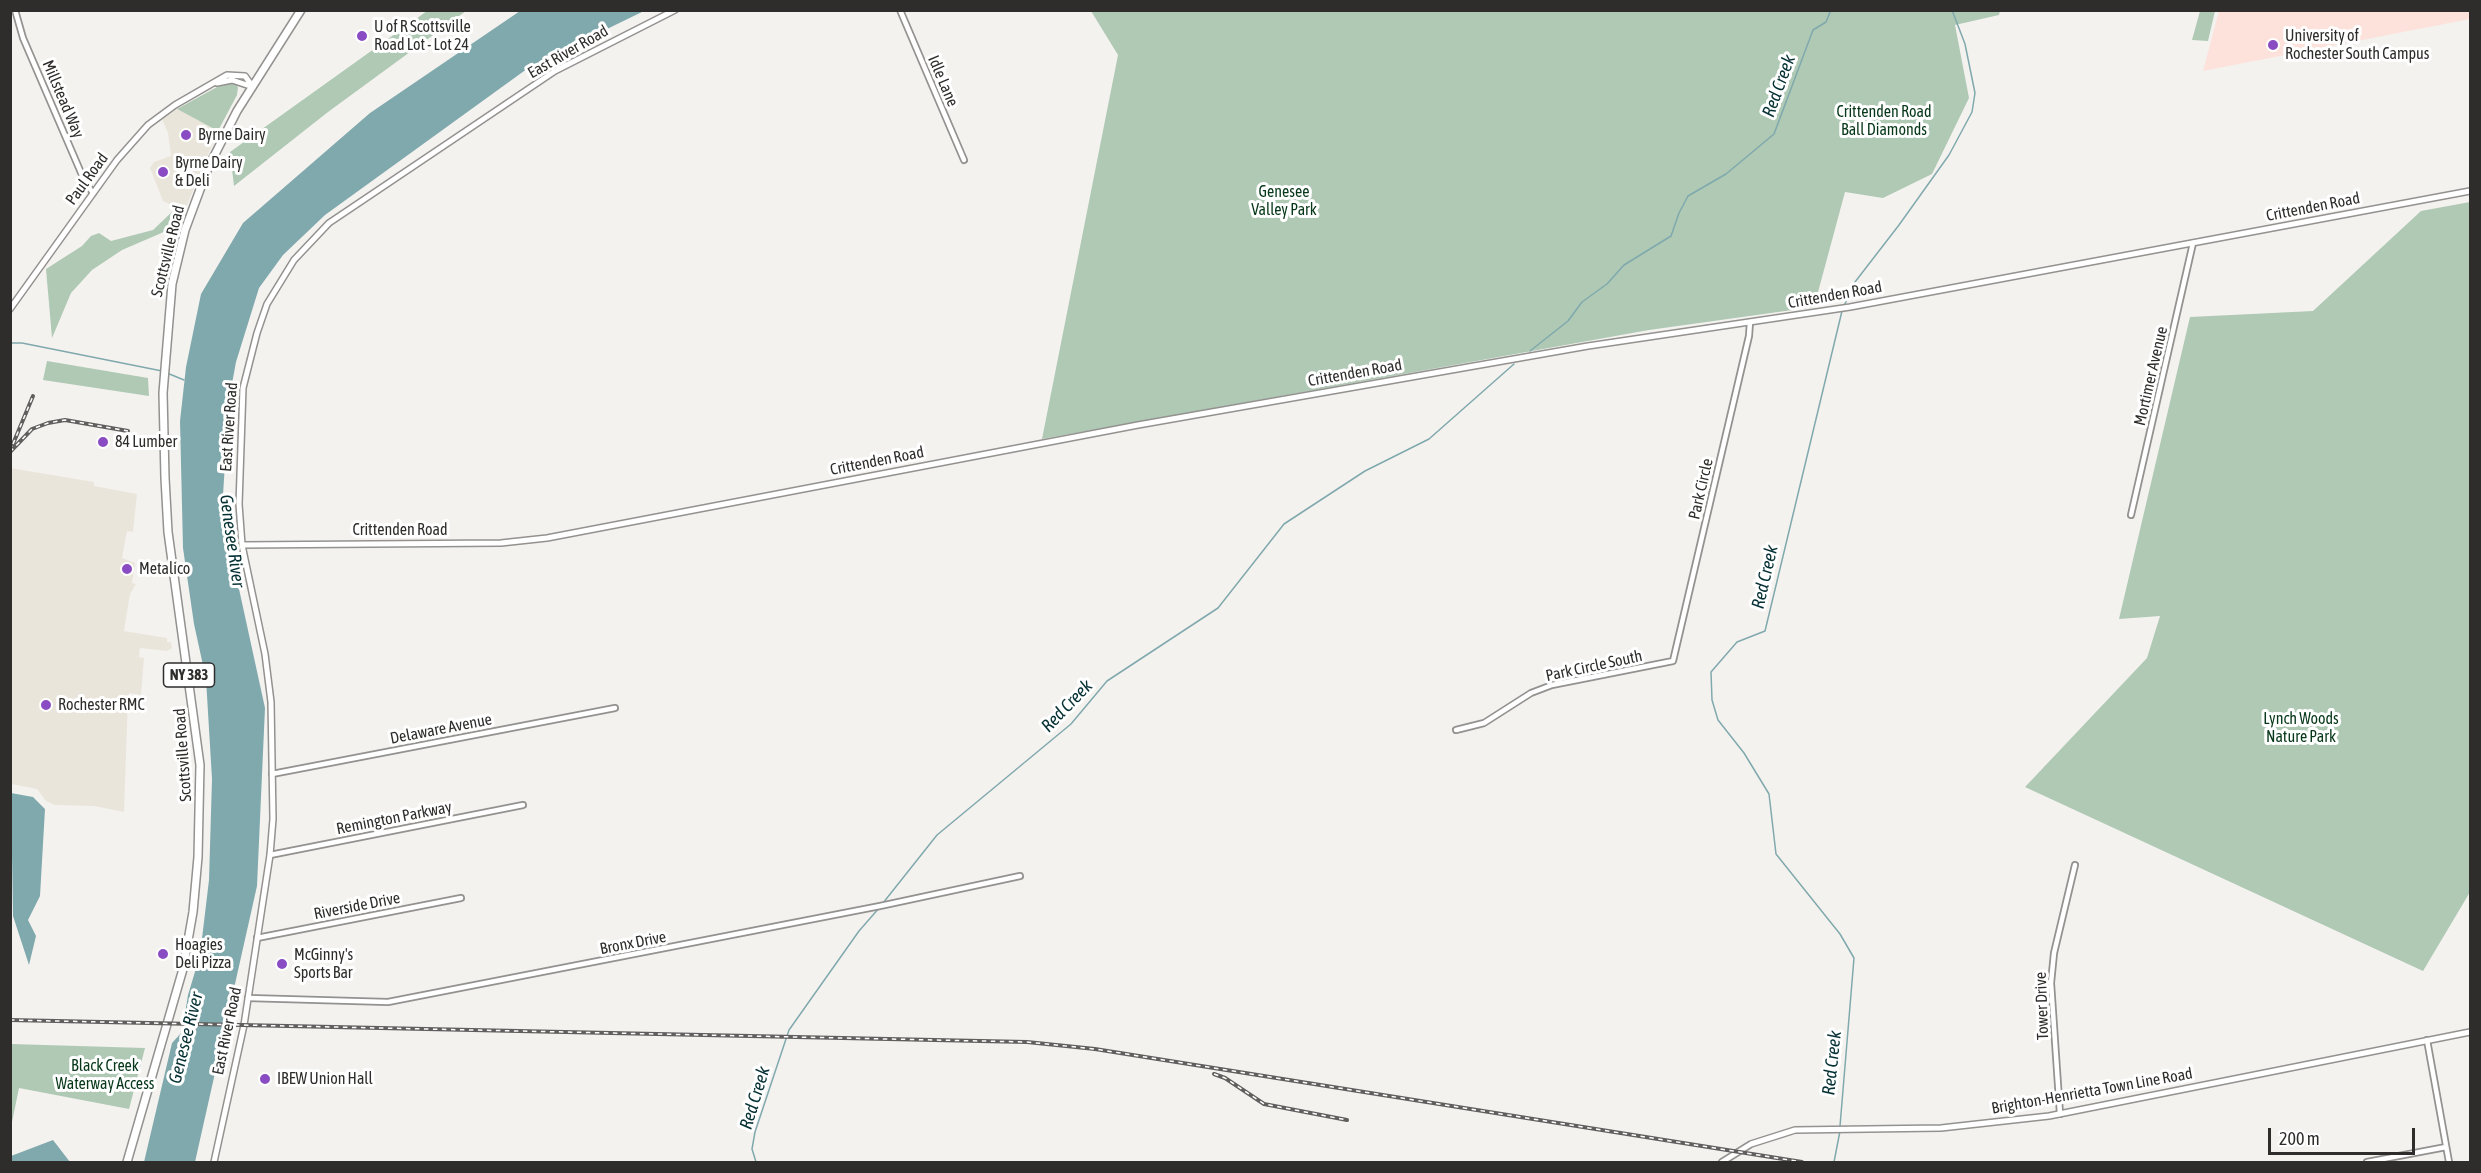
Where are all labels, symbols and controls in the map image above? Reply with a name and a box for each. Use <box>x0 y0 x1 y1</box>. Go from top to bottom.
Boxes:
place label: U of R Scottsville Road Lot - Lot 24 <box>374 17 471 55</box>
street label: East River Road <box>524 21 612 83</box>
place label: University of Rochester South Campus <box>2285 26 2429 64</box>
marker: U of R Scottsville Road Lot - Lot 24 <box>355 29 369 43</box>
marker: University of Rochester South Campus <box>2266 38 2280 52</box>
street label: Idle Lane <box>924 52 962 110</box>
water label: Red Creek <box>1758 52 1800 120</box>
street label: Millstead Way <box>38 57 88 141</box>
park label: Crittenden Road Ball Diamonds <box>1836 102 1932 140</box>
place label: Byrne Dairy <box>198 125 266 145</box>
marker: Byrne Dairy <box>179 128 193 142</box>
street label: Paul Road <box>62 149 112 209</box>
place label: Byrne Dairy & Deli <box>175 153 243 191</box>
marker: Byrne Dairy & Deli <box>156 165 170 179</box>
park label: Genesee Valley Park <box>1251 182 1317 220</box>
street label: Crittenden Road <box>2265 189 2361 225</box>
street label: Scottsville Road <box>147 203 189 299</box>
street label: Crittenden Road <box>1787 277 1883 313</box>
street label: Mortimer Avenue <box>2130 325 2172 427</box>
street label: Crittenden Road <box>1307 355 1403 391</box>
street label: East River Road <box>216 382 242 472</box>
place label: 84 Lumber <box>115 432 177 452</box>
marker: 84 Lumber <box>96 435 110 449</box>
street label: Crittenden Road <box>829 443 925 479</box>
street label: Park Circle <box>1685 457 1717 521</box>
water label: Genesee River <box>215 493 249 589</box>
street label: Crittenden Road <box>352 520 448 540</box>
water label: Red Creek <box>1747 543 1783 611</box>
place label: Metalico <box>139 559 190 579</box>
marker: Metalico <box>120 562 134 576</box>
street label: Park Circle South <box>1544 646 1644 686</box>
road number: NY 383 <box>164 663 214 687</box>
water label: Red Creek <box>1037 675 1097 737</box>
place label: Rochester RMC <box>58 695 145 715</box>
marker: Rochester RMC <box>39 698 53 712</box>
street label: Scottsville Road <box>170 708 196 802</box>
park label: Lynch Woods Nature Park <box>2263 709 2339 747</box>
street label: Delaware Avenue <box>389 710 493 748</box>
street label: Remington Parkway <box>335 797 453 839</box>
street label: Riverside Drive <box>312 888 402 924</box>
street label: Bronx Drive <box>598 927 668 959</box>
place label: Hoagies Deli Pizza <box>175 935 231 973</box>
place label: McGinny's Sports Bar <box>294 945 353 983</box>
marker: Hoagies Deli Pizza <box>156 947 170 961</box>
marker: McGinny's Sports Bar <box>275 957 289 971</box>
street label: Tower Drive <box>2031 972 2053 1040</box>
street label: East River Road <box>208 985 246 1077</box>
water label: Genesee River <box>164 990 208 1086</box>
water label: Red Creek <box>1818 1030 1846 1096</box>
park label: Black Creek Waterway Access <box>56 1056 154 1094</box>
water label: Red Creek <box>735 1064 775 1132</box>
street label: Brighton-Henrietta Town Line Road <box>1990 1064 2194 1118</box>
place label: IBEW Union Hall <box>277 1069 373 1089</box>
marker: IBEW Union Hall <box>258 1072 272 1086</box>
scale bar <box>2271 1116 2418 1154</box>
text: 200 m <box>2279 1128 2320 1149</box>

